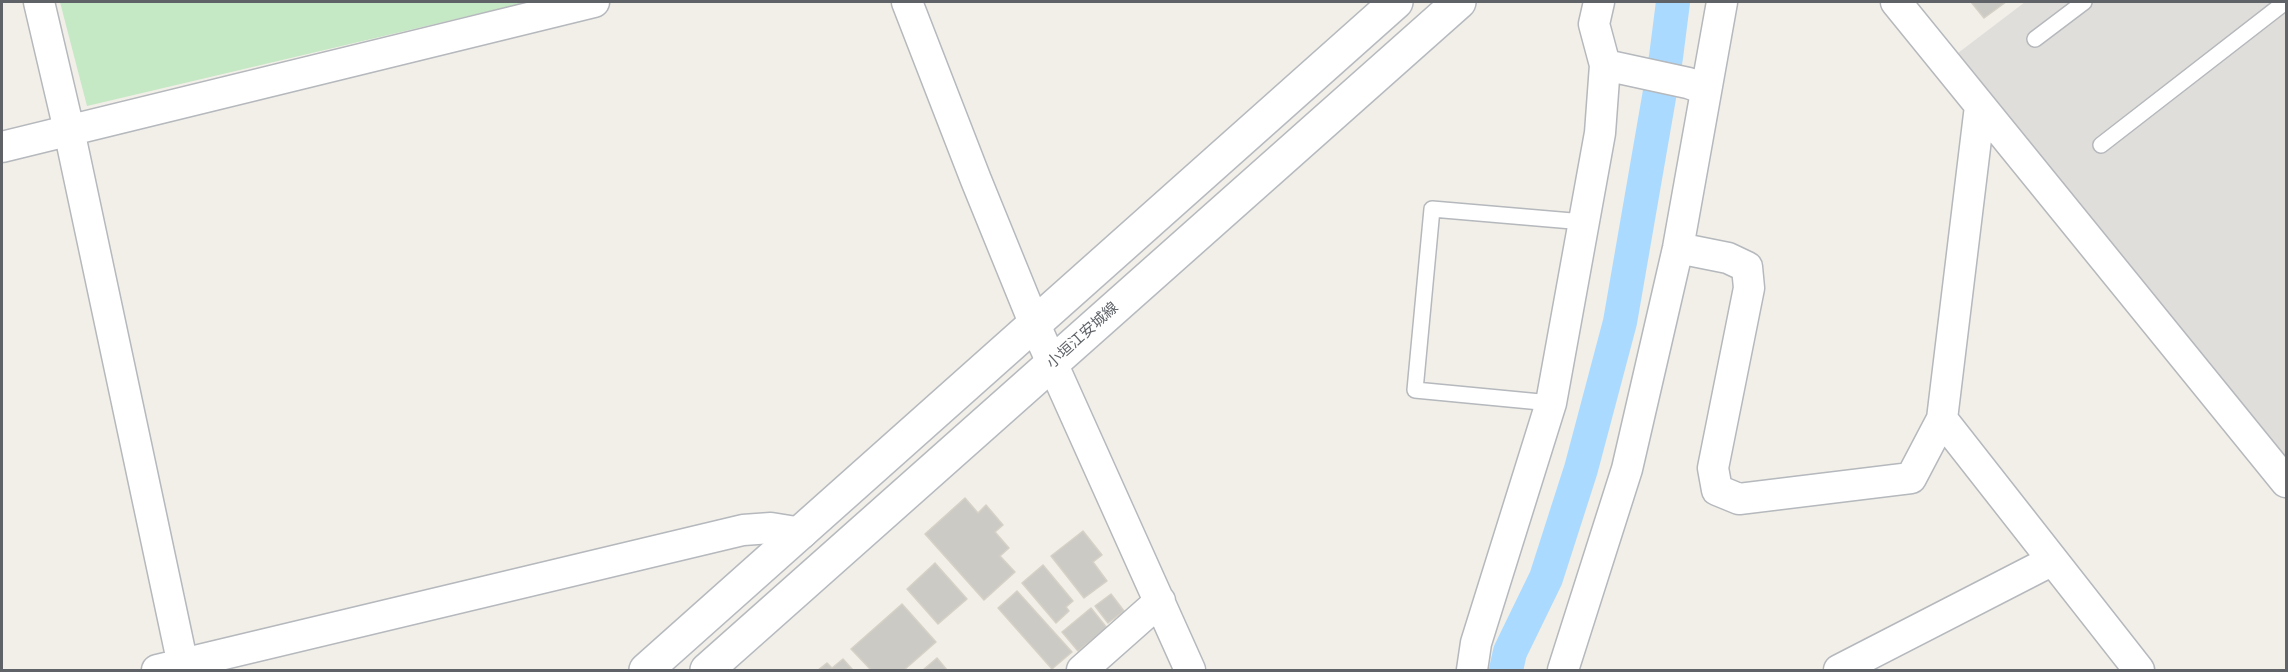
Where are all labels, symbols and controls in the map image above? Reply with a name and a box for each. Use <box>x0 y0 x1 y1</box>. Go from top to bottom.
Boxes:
street label: 小垣江安城線 <box>1044 299 1122 373</box>

